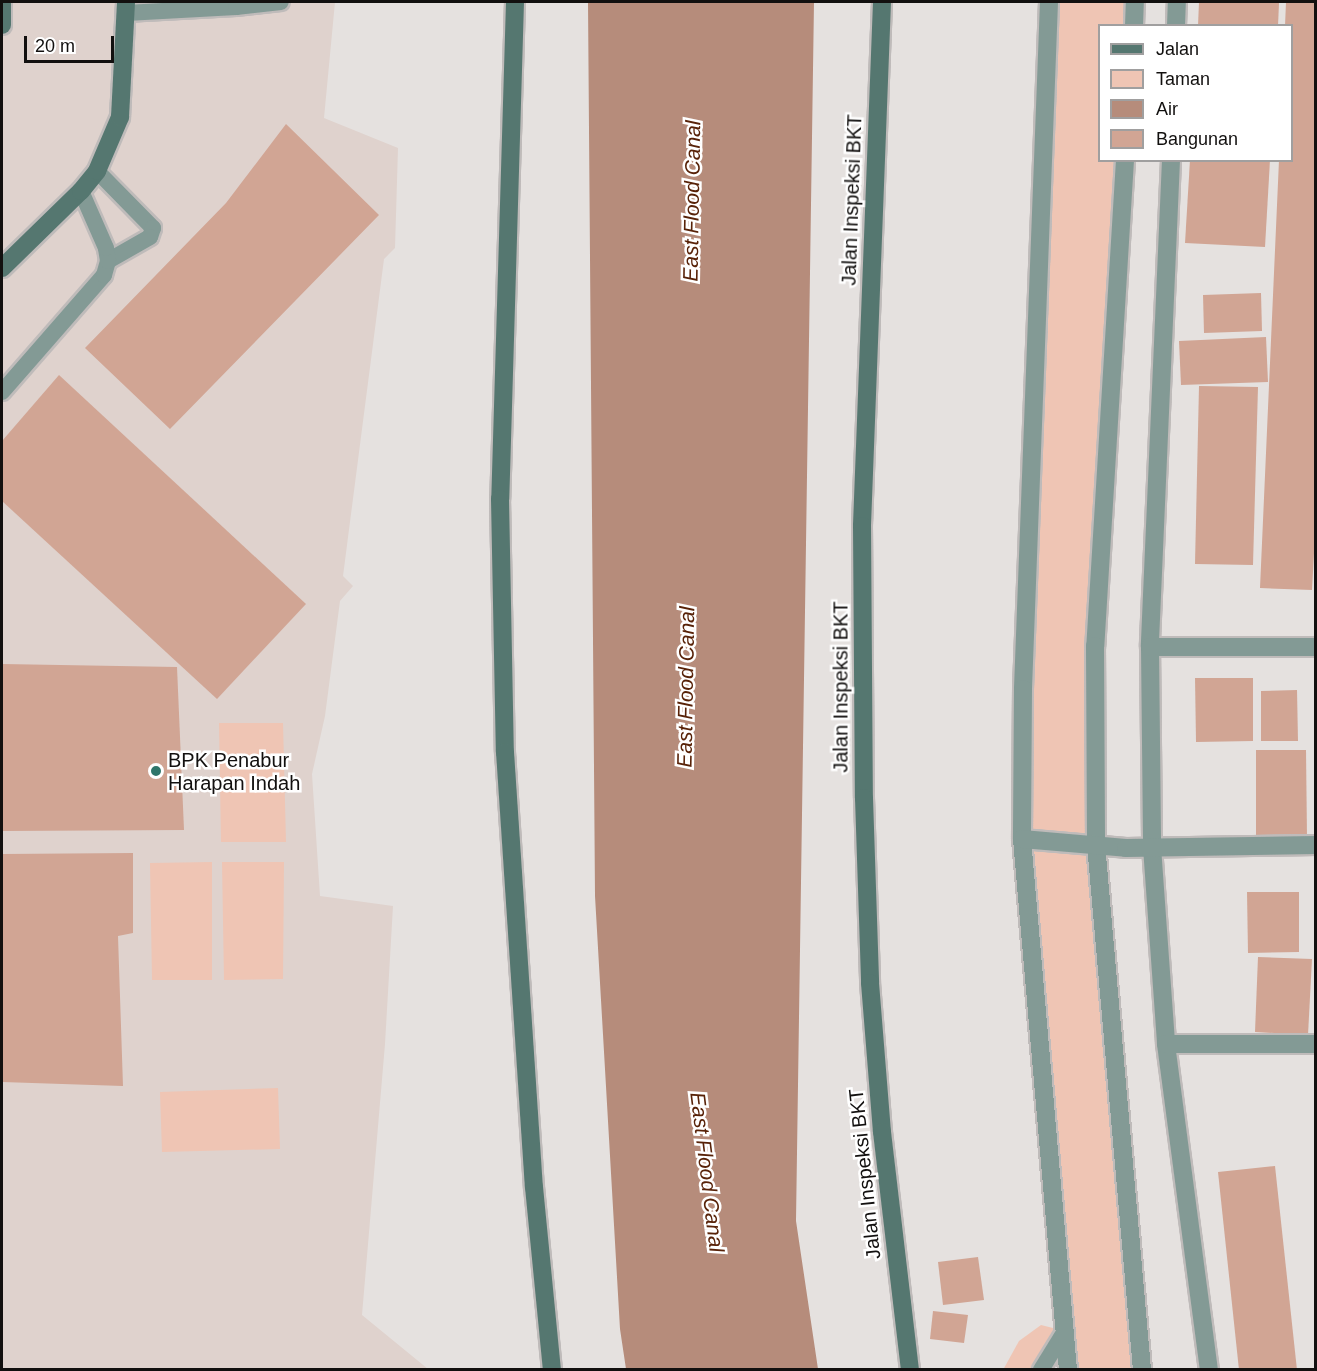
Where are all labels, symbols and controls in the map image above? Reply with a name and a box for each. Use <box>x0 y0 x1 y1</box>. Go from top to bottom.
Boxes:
scale bar <box>27 24 117 62</box>
legend <box>1098 24 1293 162</box>
text: 20 m <box>35 36 75 56</box>
text: Jalan <box>1156 39 1199 59</box>
text: Taman <box>1156 69 1210 89</box>
text: Air <box>1156 99 1178 119</box>
street label: Jalan Inspeksi BKT <box>837 114 867 286</box>
water label: East Flood Canal <box>678 120 706 282</box>
text: Bangunan <box>1156 129 1238 149</box>
street label: Jalan Inspeksi BKT <box>829 601 853 773</box>
water label: East Flood Canal <box>672 606 700 768</box>
place label: BPK Penabur Harapan Indah <box>168 748 300 795</box>
marker: BPK Penabur Harapan Indah <box>149 764 163 778</box>
street label: Jalan Inspeksi BKT <box>844 1088 886 1260</box>
water label: East Flood Canal <box>685 1091 729 1253</box>

